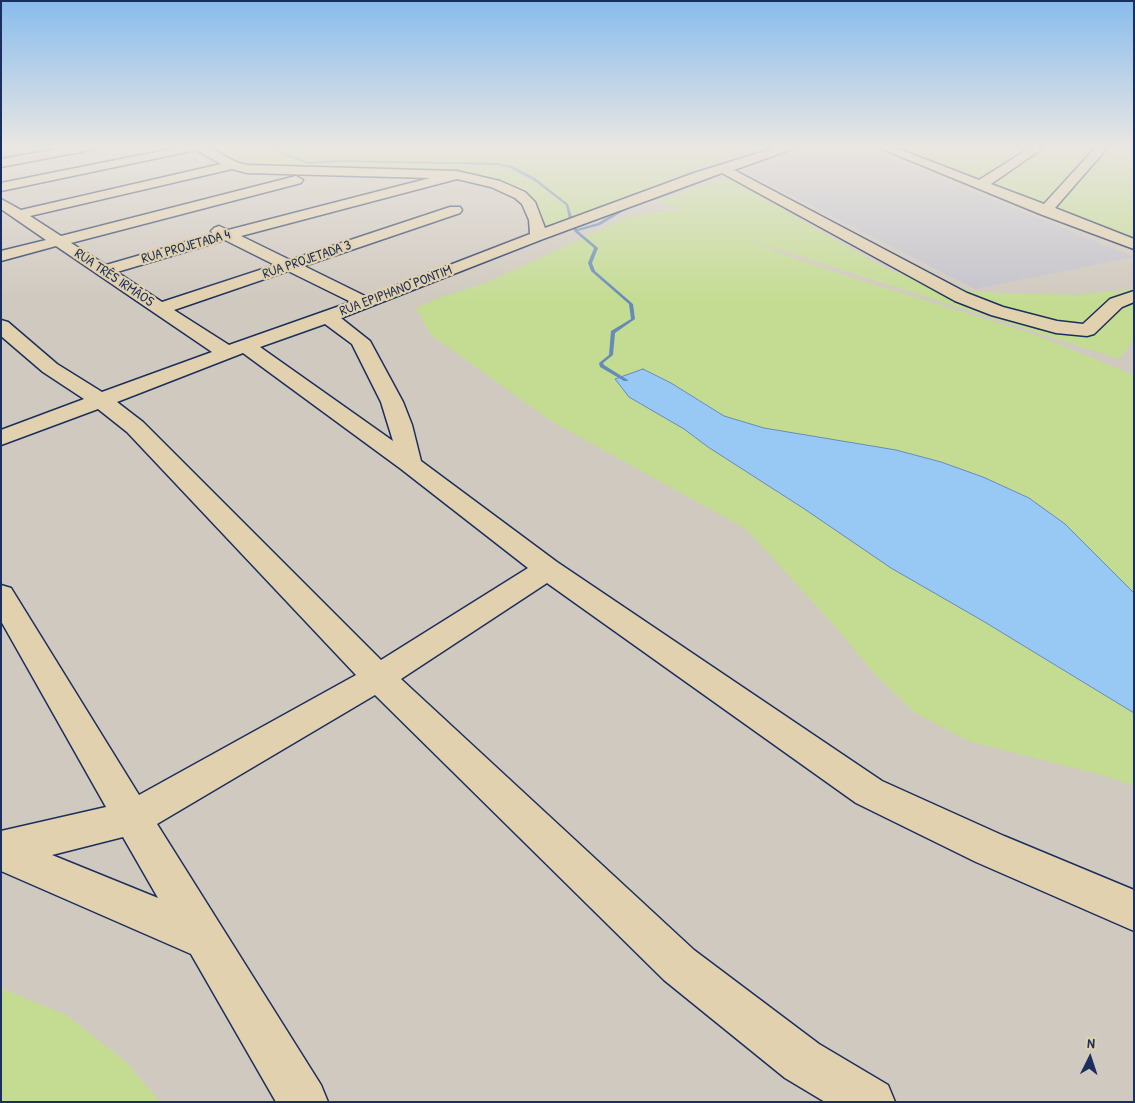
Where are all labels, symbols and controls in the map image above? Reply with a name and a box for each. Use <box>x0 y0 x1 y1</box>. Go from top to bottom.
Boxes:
street label: RUA PROJETADA 4 <box>140 226 232 268</box>
street label: RUA PROJETADA 3 <box>260 237 354 283</box>
street label: RUA TRÊS IRMÃOS <box>71 245 157 311</box>
street label: RUA EPIPHANO PONTIM <box>337 262 455 320</box>
north arrow <box>1065 1033 1115 1083</box>
text: N <box>1087 1033 1095 1052</box>

